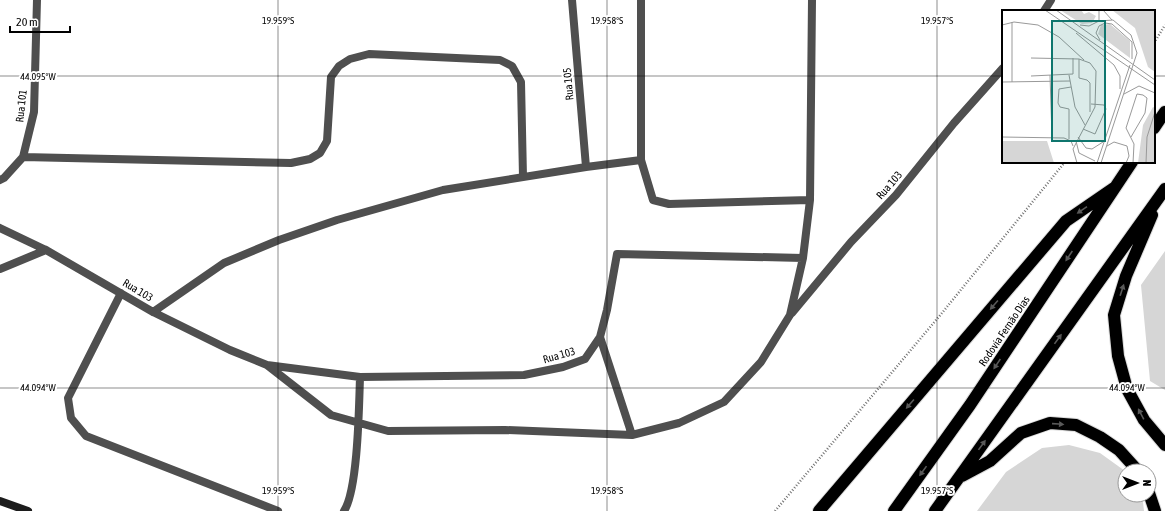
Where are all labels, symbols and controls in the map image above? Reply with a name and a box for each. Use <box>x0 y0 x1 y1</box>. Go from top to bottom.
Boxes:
scale bar <box>10 8 70 34</box>
inset map <box>1002 10 1155 163</box>
text: 20 m <box>16 15 38 29</box>
text: 19.959°S <box>262 15 294 26</box>
text: 19.958°S <box>591 15 623 26</box>
text: 19.957°S <box>921 15 953 26</box>
street label: Rua 105 <box>561 67 575 101</box>
text: 44.095°W <box>20 71 56 82</box>
street label: Rua 101 <box>13 89 29 123</box>
street label: Rua 103 <box>874 169 904 201</box>
one-way arrow <box>1077 206 1087 214</box>
one-way arrow <box>1065 251 1073 261</box>
street label: Rua 103 <box>121 276 155 304</box>
one-way arrow <box>1119 284 1125 296</box>
street label: Rodovia Fernão Dias <box>976 294 1032 368</box>
one-way arrow <box>990 300 999 311</box>
one-way arrow <box>1053 334 1061 344</box>
street label: Rua 103 <box>542 345 576 365</box>
one-way arrow <box>993 359 1001 369</box>
text: 44.094°W <box>20 382 56 393</box>
text: 44.094°W <box>1109 382 1145 393</box>
one-way arrow <box>905 399 914 410</box>
one-way arrow <box>1137 409 1144 420</box>
one-way arrow <box>1052 421 1064 428</box>
one-way arrow <box>978 440 986 450</box>
north arrow <box>1117 463 1157 503</box>
one-way arrow <box>919 465 927 476</box>
text: N <box>1141 480 1153 486</box>
text: 19.959°S <box>262 485 294 496</box>
text: 19.958°S <box>591 485 623 496</box>
text: 19.957°S <box>921 485 953 496</box>

